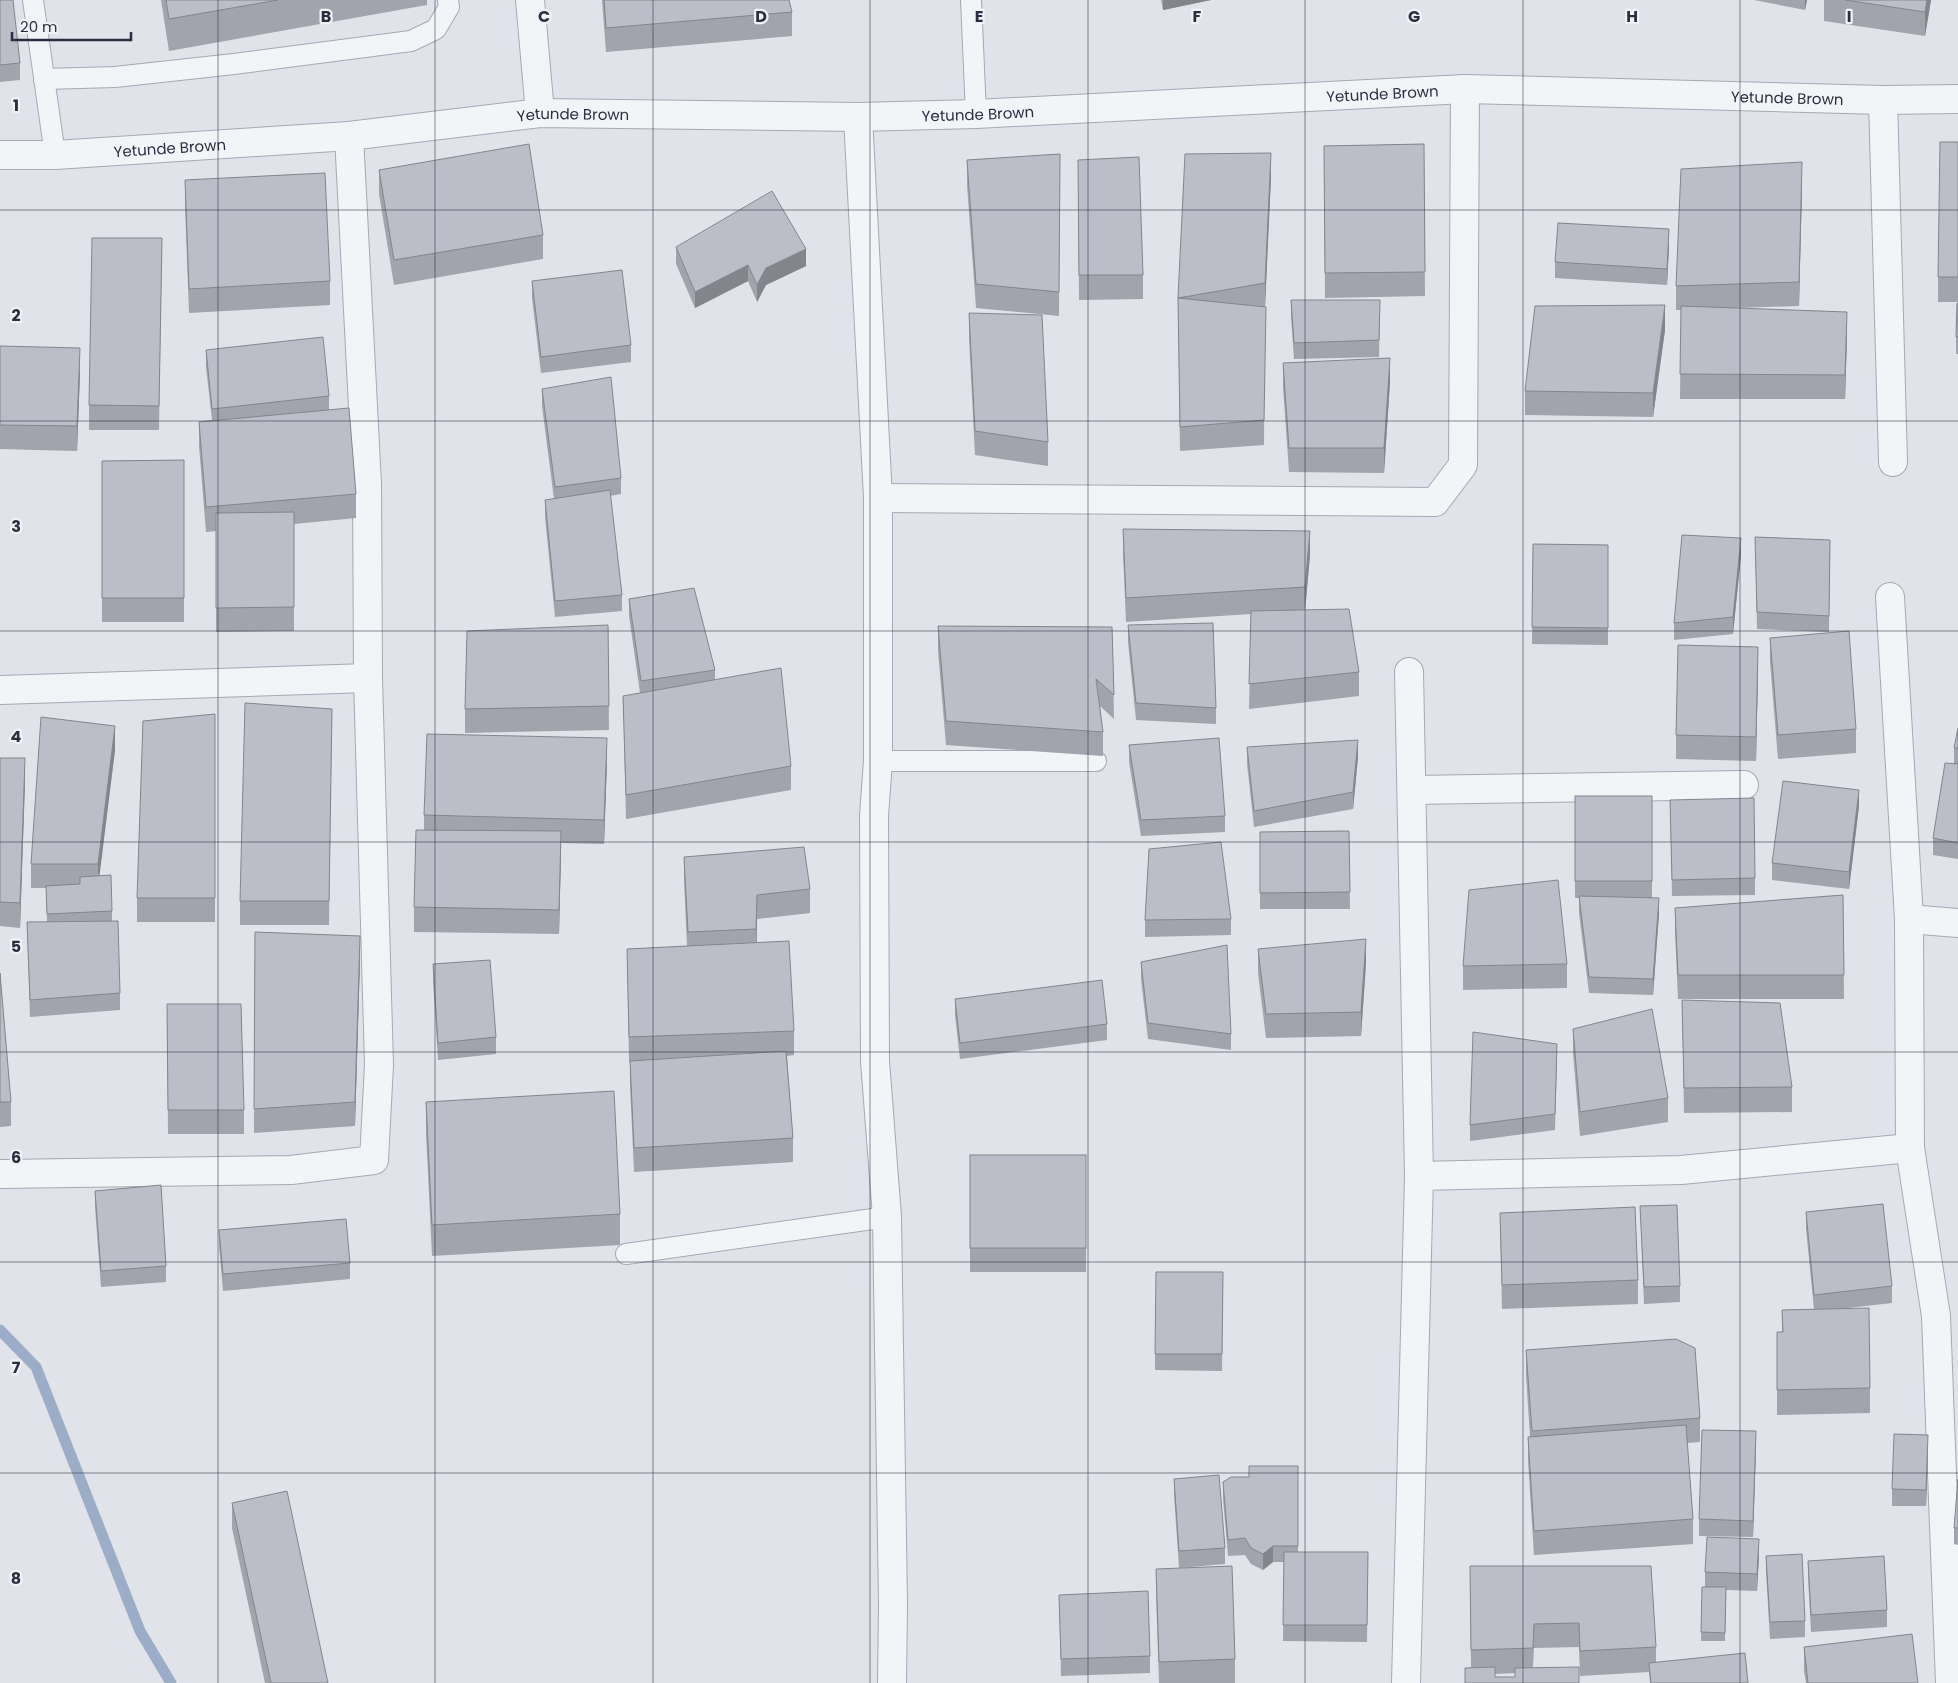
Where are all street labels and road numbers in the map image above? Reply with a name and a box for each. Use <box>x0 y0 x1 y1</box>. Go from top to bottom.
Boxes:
street label: Yetunde Brown <box>1326 80 1439 107</box>
street label: Yetunde Brown <box>1731 86 1844 109</box>
street label: Yetunde Brown <box>921 101 1035 126</box>
street label: Yetunde Brown <box>516 103 629 126</box>
street label: Yetunde Brown <box>113 133 227 162</box>

